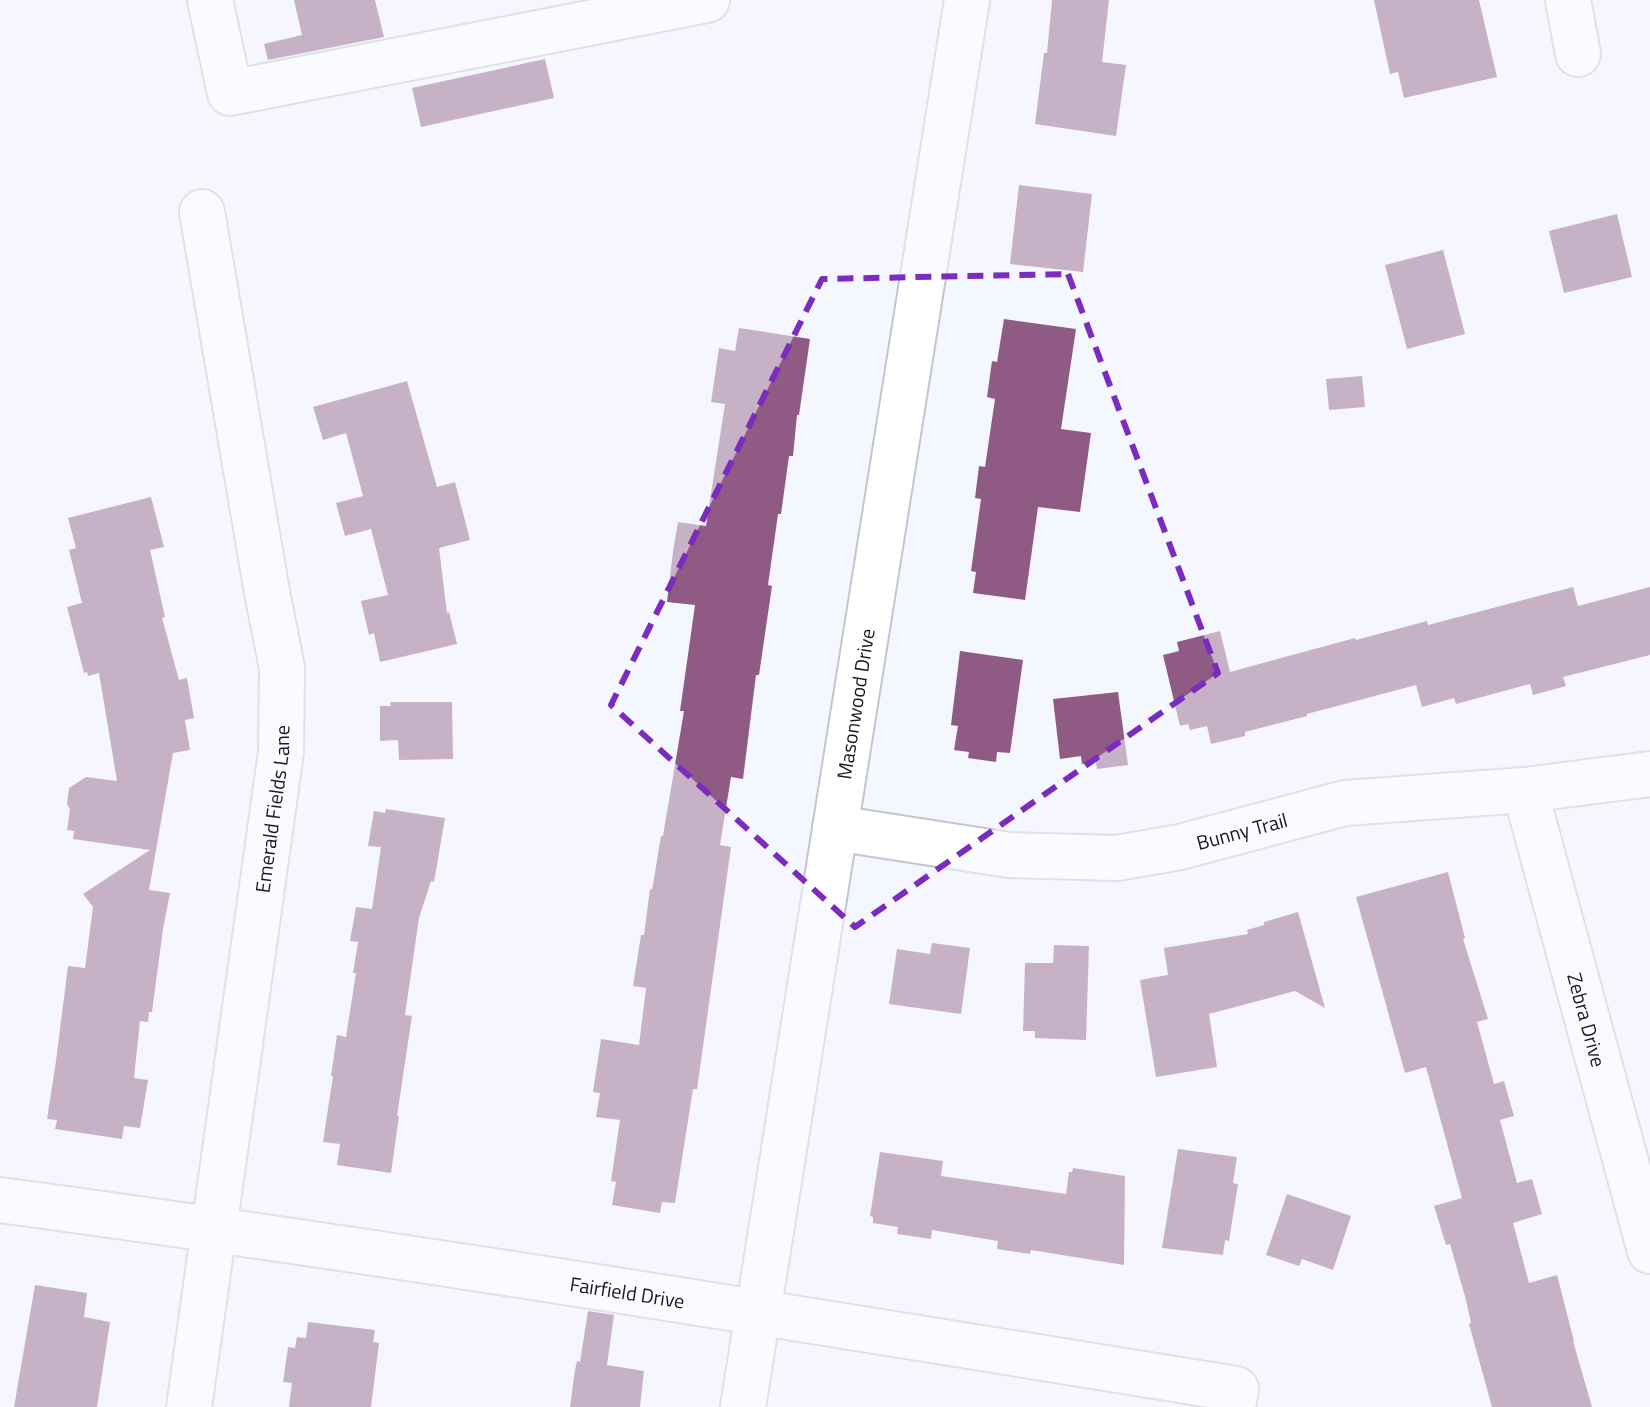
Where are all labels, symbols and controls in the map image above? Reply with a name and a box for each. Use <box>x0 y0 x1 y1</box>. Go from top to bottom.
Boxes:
street label: Masonwood Drive <box>828 626 882 782</box>
street label: Emerald Fields Lane <box>246 725 297 895</box>
street label: Bunny Trail <box>1193 804 1291 858</box>
street label: Zebra Drive <box>1560 969 1615 1070</box>
street label: Fairfield Drive <box>568 1268 687 1316</box>

